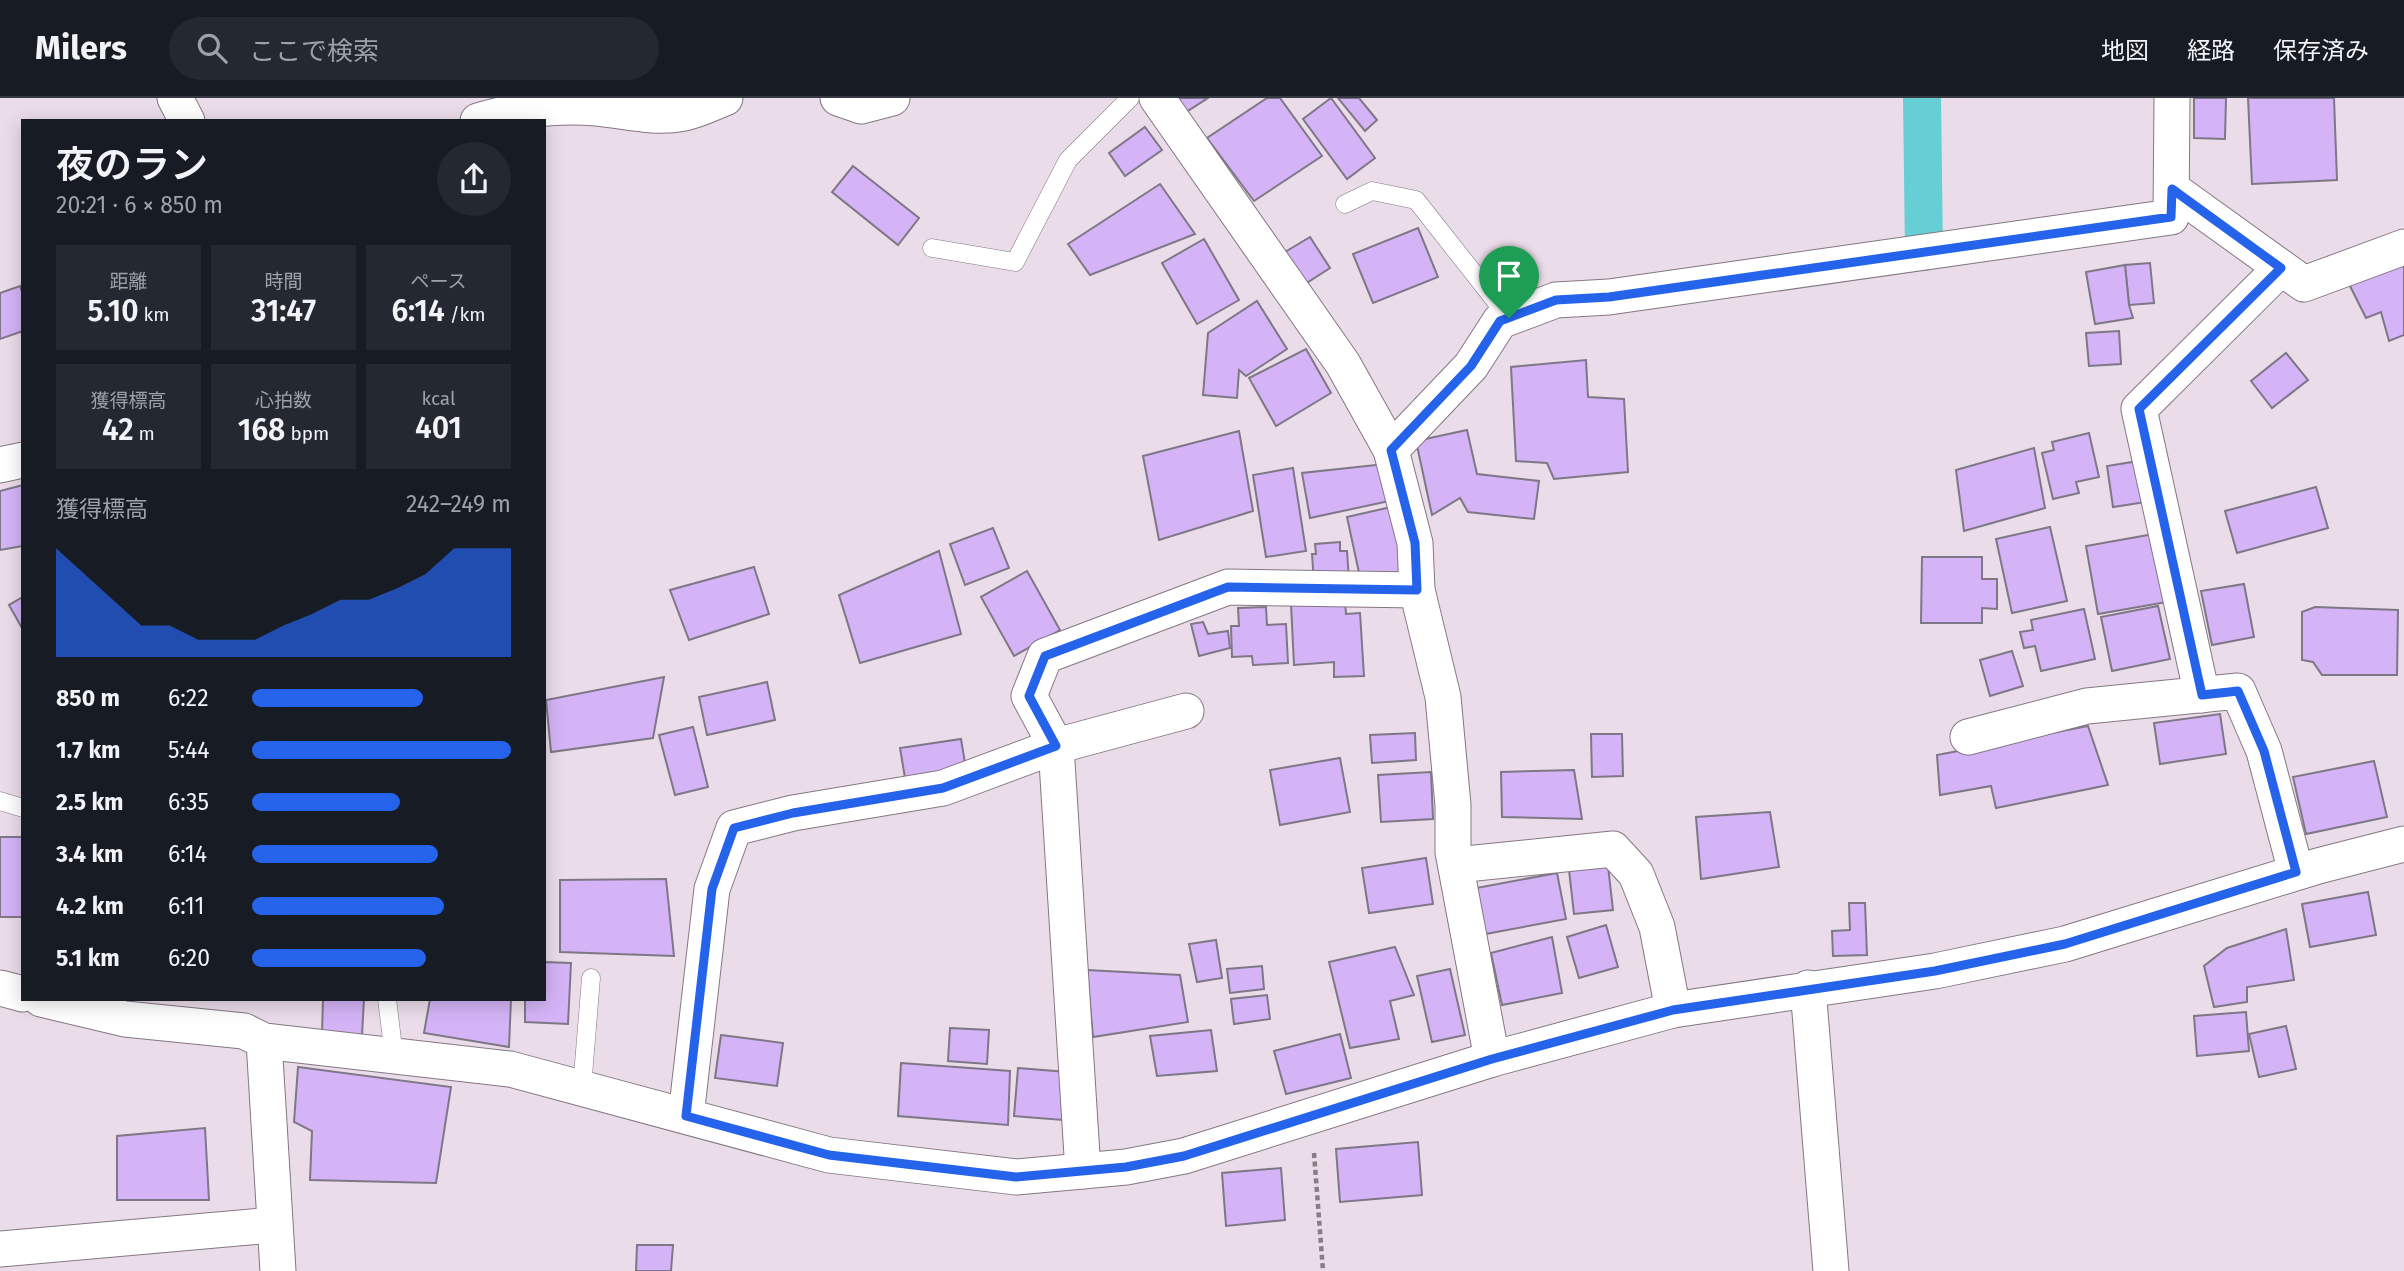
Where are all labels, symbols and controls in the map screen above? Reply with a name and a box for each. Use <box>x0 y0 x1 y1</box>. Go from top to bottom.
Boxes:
search box <box>169 17 659 80</box>
text: Milers <box>35 28 127 68</box>
icon: search <box>193 29 231 67</box>
text: ここで検索 <box>249 36 379 67</box>
text: 地図 <box>2101 37 2149 65</box>
text: 経路 <box>2187 37 2235 65</box>
text: 保存済み <box>2273 37 2369 65</box>
text: 夜のラン <box>56 142 208 188</box>
button: share <box>437 142 511 216</box>
text: 20:21 · 6 × 850 m <box>56 191 223 219</box>
pin <box>1479 246 1539 318</box>
icon: arrive <box>1490 257 1528 295</box>
text: 距離 <box>109 270 148 293</box>
text: 時間 <box>264 270 303 293</box>
text: ペース <box>410 270 467 293</box>
text: 5.10 <box>87 293 139 329</box>
text: 31:47 <box>251 293 316 329</box>
text: 6:14 <box>391 293 445 329</box>
text: km <box>139 303 170 326</box>
text: /km <box>445 303 486 326</box>
text: kcal <box>421 387 456 410</box>
text: 獲得標高 <box>90 389 167 412</box>
text: 心拍数 <box>255 389 312 412</box>
text: 401 <box>415 410 462 446</box>
text: 42 <box>102 412 134 448</box>
text: 168 <box>238 412 285 448</box>
text: m <box>134 422 155 445</box>
text: bpm <box>285 422 329 445</box>
text: 242–249 m <box>406 490 511 518</box>
text: 獲得標高 <box>56 495 148 523</box>
text: 850 m <box>56 684 120 712</box>
text: 6:22 <box>168 684 209 712</box>
text: 1.7 km <box>56 736 121 764</box>
text: 5:44 <box>168 736 209 764</box>
text: 2.5 km <box>56 788 124 816</box>
text: 6:35 <box>168 788 209 816</box>
text: 3.4 km <box>56 840 124 868</box>
text: 6:14 <box>168 840 207 868</box>
text: 4.2 km <box>56 892 124 920</box>
text: 6:11 <box>168 892 204 920</box>
text: 5.1 km <box>56 944 120 972</box>
text: 6:20 <box>168 944 210 972</box>

